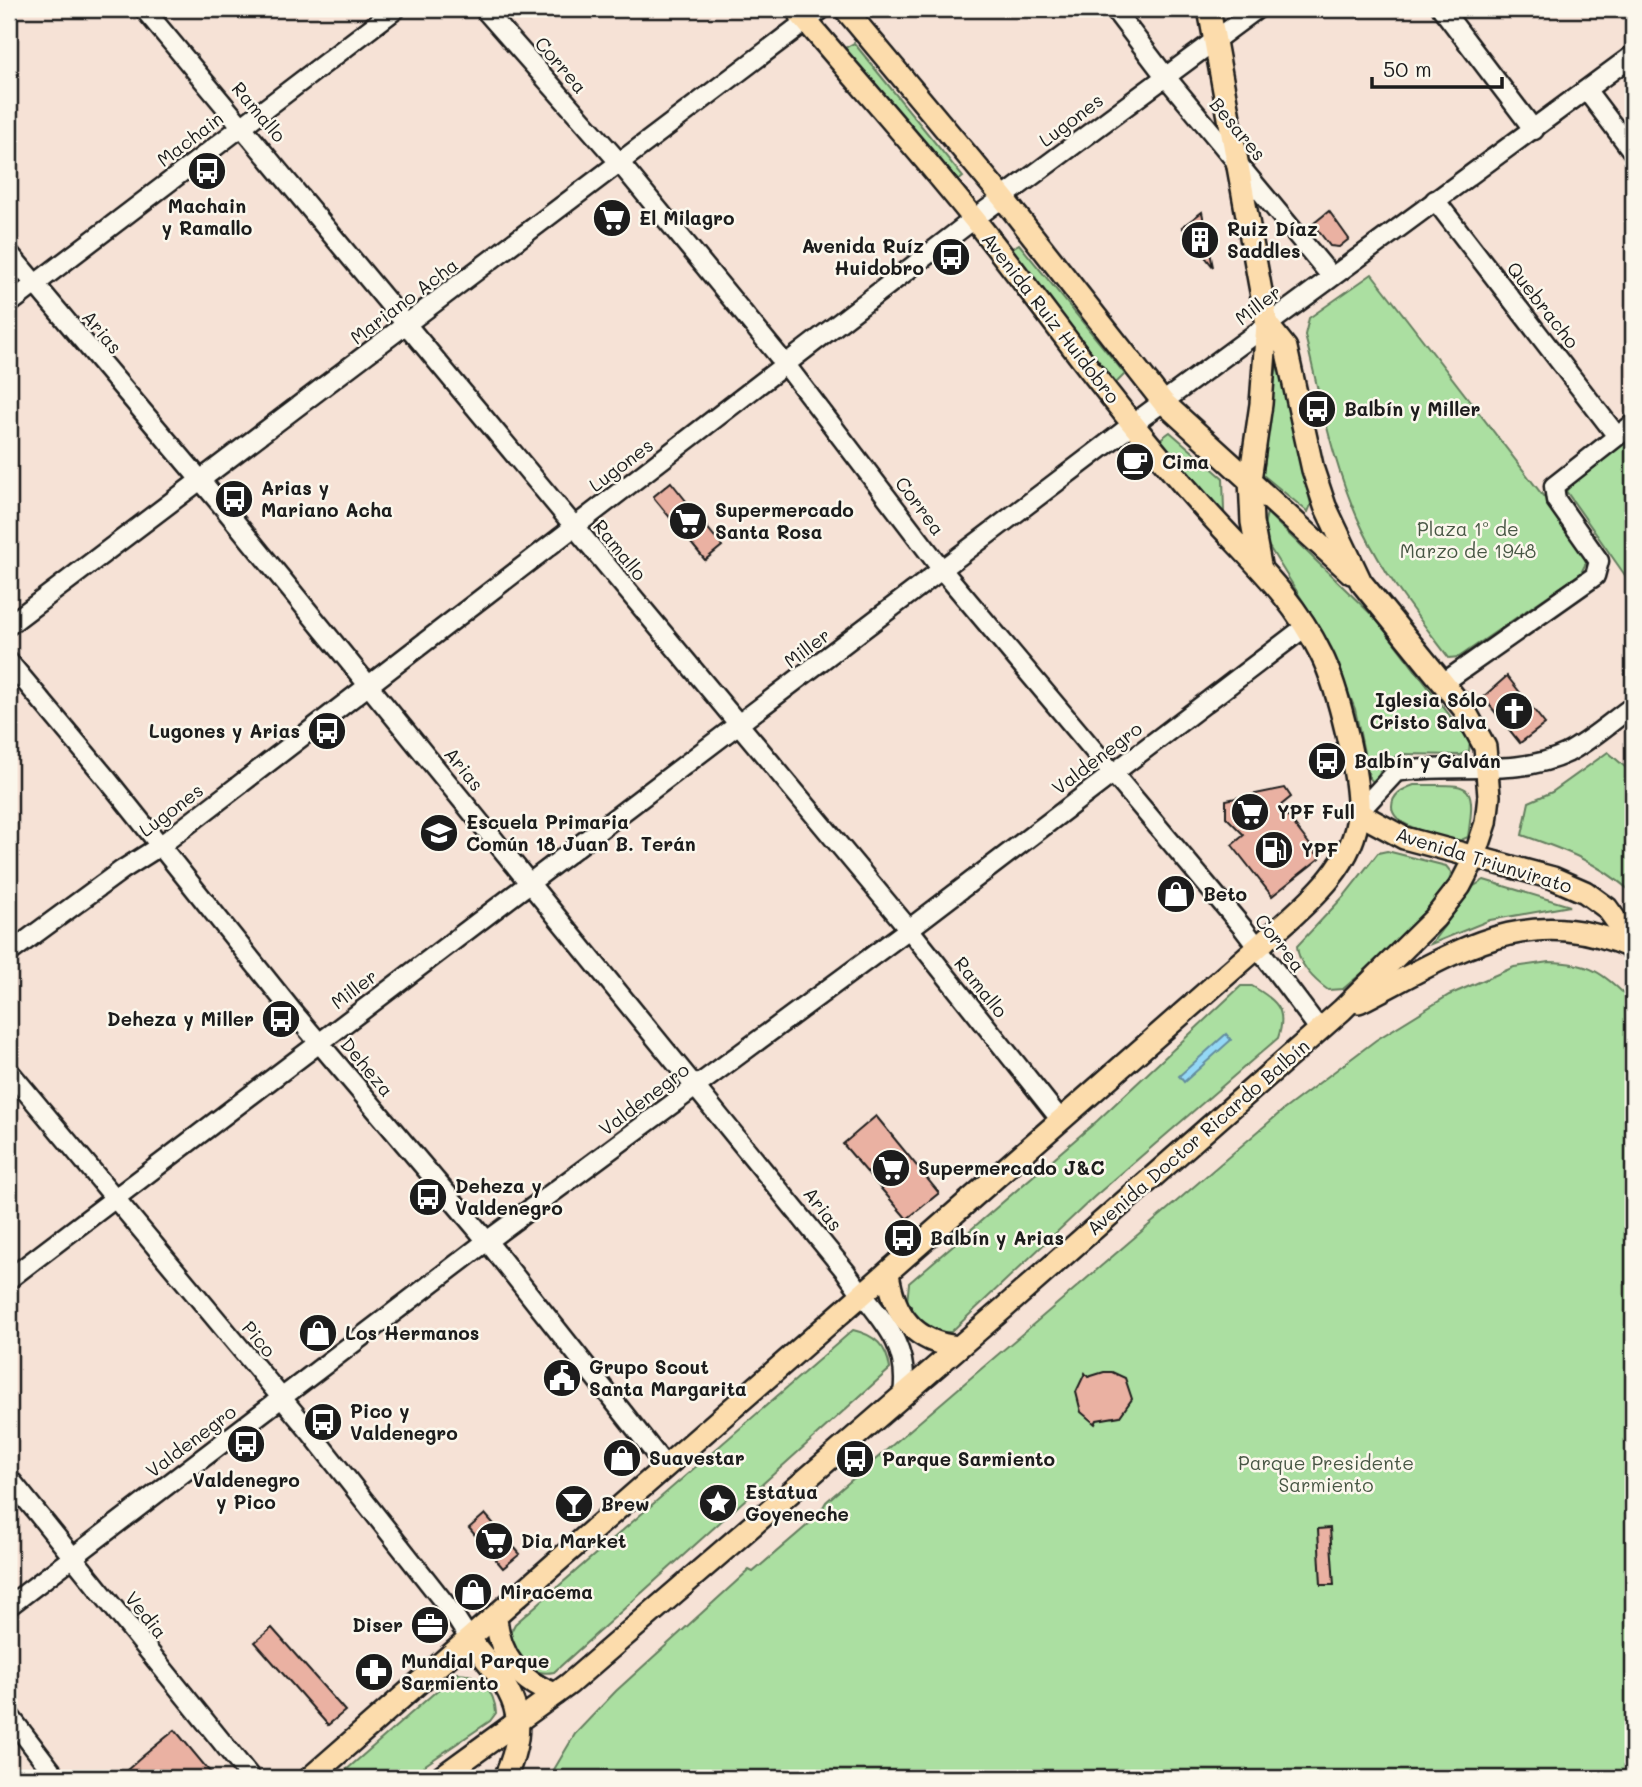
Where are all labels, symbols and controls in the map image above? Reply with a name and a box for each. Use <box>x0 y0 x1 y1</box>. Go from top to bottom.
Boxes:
street label: Correa <box>530 31 593 98</box>
scale bar <box>1372 46 1502 90</box>
text: 50 m <box>1383 55 1432 82</box>
street label: Ramallo <box>227 76 292 147</box>
street label: Lugones <box>1034 87 1108 152</box>
street label: Besares <box>1205 92 1272 166</box>
street label: Machain <box>151 105 228 172</box>
bus stop icon: Machain y Ramallo <box>186 150 228 192</box>
place label: Machain y Ramallo <box>162 193 252 240</box>
supermarket icon: El Milagro <box>591 197 633 239</box>
place label: El Milagro <box>639 205 734 230</box>
place label: Ruiz Díaz Saddles <box>1227 216 1318 263</box>
building icon: Ruiz Díaz Saddles <box>1179 219 1221 261</box>
street label: Avenida Ruiz Huidobro <box>977 227 1126 408</box>
place label: Avenida Ruíz Huidobro <box>802 233 924 280</box>
bus stop icon: Avenida Ruíz Huidobro <box>930 236 972 278</box>
street label: Mariano Acha <box>345 252 463 349</box>
street label: Quebracho <box>1502 256 1585 353</box>
street label: Miller <box>1229 279 1286 330</box>
street label: Arias <box>77 305 128 359</box>
bus stop icon: Balbín y Miller <box>1296 388 1338 430</box>
place label: Balbín y Miller <box>1344 396 1481 421</box>
street label: Lugones <box>584 432 658 497</box>
cafe icon: Cima <box>1114 441 1156 483</box>
place label: Cima <box>1162 449 1209 474</box>
street label: Correa <box>890 471 951 540</box>
place label: Arias y Mariano Acha <box>261 475 393 522</box>
bus stop icon: Arias y Mariano Acha <box>213 478 255 520</box>
place label: Supermercado Santa Rosa <box>715 497 854 544</box>
supermarket icon: Supermercado Santa Rosa <box>667 500 709 542</box>
street label: Ramallo <box>588 514 653 585</box>
park label: Plaza 1º de Marzo de 1948 <box>1400 516 1536 563</box>
street label: Miller <box>778 622 835 673</box>
place label: Iglesia Sólo Cristo Salva <box>1370 687 1487 734</box>
church icon: Iglesia Sólo Cristo Salva <box>1493 690 1535 732</box>
bus stop icon: Lugones y Arias <box>306 710 348 752</box>
street label: Valdenegro <box>1047 715 1147 800</box>
place label: Lugones y Arias <box>149 718 300 743</box>
bus stop icon: Balbín y Galván <box>1306 740 1348 782</box>
street label: Arias <box>439 742 490 796</box>
place label: Balbín y Galván <box>1354 748 1501 773</box>
street label: Lugones <box>134 777 208 842</box>
supermarket icon: YPF Full <box>1229 791 1271 833</box>
place label: YPF Full <box>1277 799 1355 824</box>
place label: Escuela Primaria Común 18 Juan B. Terán <box>466 809 696 856</box>
school or university icon: Escuela Primaria Común 18 Juan B. Terán <box>418 812 460 854</box>
street label: Avenida Triunvirato <box>1393 821 1575 898</box>
fuel station icon: YPF <box>1253 829 1295 871</box>
place label: YPF <box>1301 837 1339 862</box>
shop icon: Beto <box>1155 873 1197 915</box>
place label: Beto <box>1203 881 1247 906</box>
street label: Correa <box>1250 908 1311 977</box>
street label: Ramallo <box>949 951 1014 1022</box>
street label: Miller <box>325 963 382 1014</box>
bus stop icon: Deheza y Miller <box>260 998 302 1040</box>
place label: Deheza y Miller <box>107 1006 254 1031</box>
street label: Deheza <box>335 1032 399 1101</box>
street label: Avenida Doctor Ricardo Balbín <box>1081 1033 1314 1240</box>
street label: Valdenegro <box>594 1056 694 1141</box>
supermarket icon: Supermercado J&C <box>870 1147 912 1189</box>
place label: Supermercado J&C <box>918 1155 1105 1180</box>
place label: Deheza y Valdenegro <box>455 1173 563 1220</box>
bus stop icon: Deheza y Valdenegro <box>407 1176 449 1218</box>
street label: Arias <box>798 1181 849 1236</box>
bus stop icon: Balbín y Arias <box>882 1217 924 1259</box>
place label: Balbín y Arias <box>930 1225 1064 1250</box>
shop icon: Los Hermanos <box>297 1312 339 1354</box>
street label: Pico <box>237 1315 282 1362</box>
place label: Los Hermanos <box>345 1320 479 1345</box>
place label: Grupo Scout Santa Margarita <box>589 1354 747 1401</box>
public building icon: Grupo Scout Santa Margarita <box>541 1357 583 1399</box>
street label: Valdenegro <box>141 1398 241 1483</box>
place label: Pico y Valdenegro <box>350 1398 458 1445</box>
bus stop icon: Pico y Valdenegro <box>302 1401 344 1443</box>
bus stop icon: Valdenegro y Pico <box>225 1423 267 1465</box>
shop icon: Suavestar <box>601 1437 643 1479</box>
bus stop icon: Parque Sarmiento <box>834 1438 876 1480</box>
place label: Suavestar <box>649 1445 745 1470</box>
place label: Parque Sarmiento <box>882 1446 1055 1471</box>
park label: Parque Presidente Sarmiento <box>1238 1450 1414 1497</box>
place label: Valdenegro y Pico <box>192 1467 300 1514</box>
place label: Estatua Goyeneche <box>745 1479 849 1526</box>
place icon: Estatua Goyeneche <box>697 1482 739 1524</box>
bar icon: Brew <box>553 1483 595 1525</box>
place label: Brew <box>601 1491 650 1516</box>
supermarket icon: Dia Market <box>473 1520 515 1562</box>
place label: Dia Market <box>521 1528 627 1553</box>
shop icon: Miracema <box>452 1571 494 1613</box>
place label: Miracema <box>500 1579 593 1604</box>
street label: Vedia <box>120 1586 173 1643</box>
office icon: Diser <box>409 1604 451 1646</box>
place label: Diser <box>352 1612 403 1637</box>
place label: Mundial Parque Sarmiento <box>401 1648 549 1695</box>
pharmacy icon: Mundial Parque Sarmiento <box>353 1651 395 1693</box>

